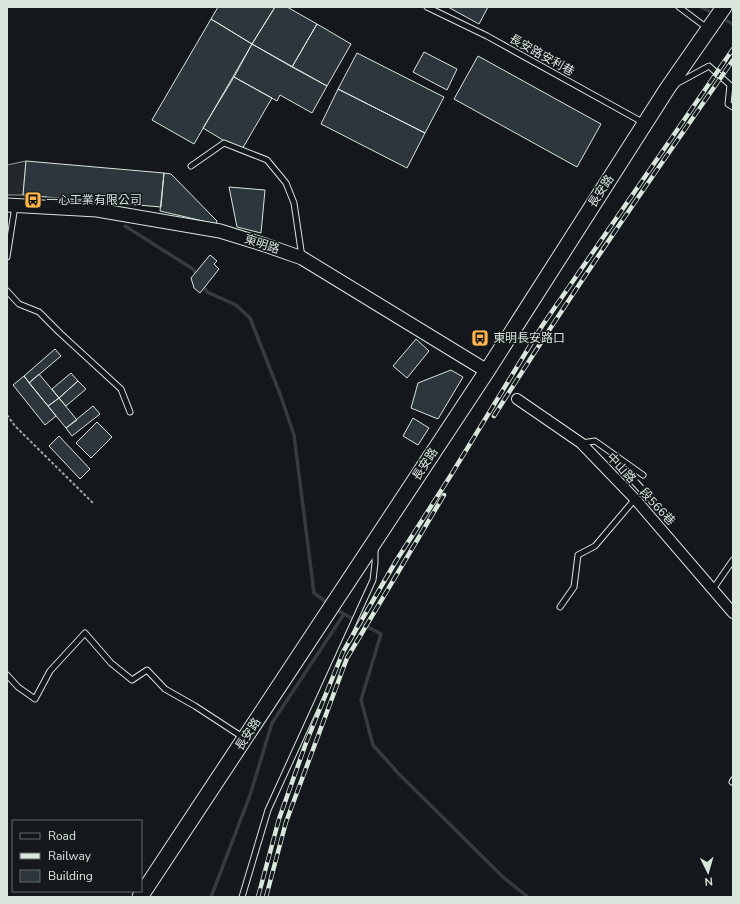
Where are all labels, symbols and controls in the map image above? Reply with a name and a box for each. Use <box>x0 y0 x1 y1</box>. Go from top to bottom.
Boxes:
street label: 長安路安利巷 <box>507 31 577 79</box>
street label: 長安路 <box>584 172 618 210</box>
bus stop icon: 一心工業有限公司 <box>23 190 43 210</box>
place label: 一心工業有限公司 <box>46 192 142 208</box>
street label: 東明路 <box>242 231 282 257</box>
bus stop icon: 東明長安路口 <box>470 328 490 348</box>
place label: 東明長安路口 <box>493 330 565 346</box>
street label: 長安路 <box>408 445 442 483</box>
street label: 中山路二段566巷 <box>603 449 679 529</box>
street label: 長安路 <box>231 715 265 753</box>
legend <box>12 820 142 892</box>
text: Road <box>48 828 76 844</box>
text: Railway <box>48 848 92 864</box>
north arrow <box>688 852 728 892</box>
text: Building <box>48 868 93 884</box>
text: N <box>704 874 714 889</box>

